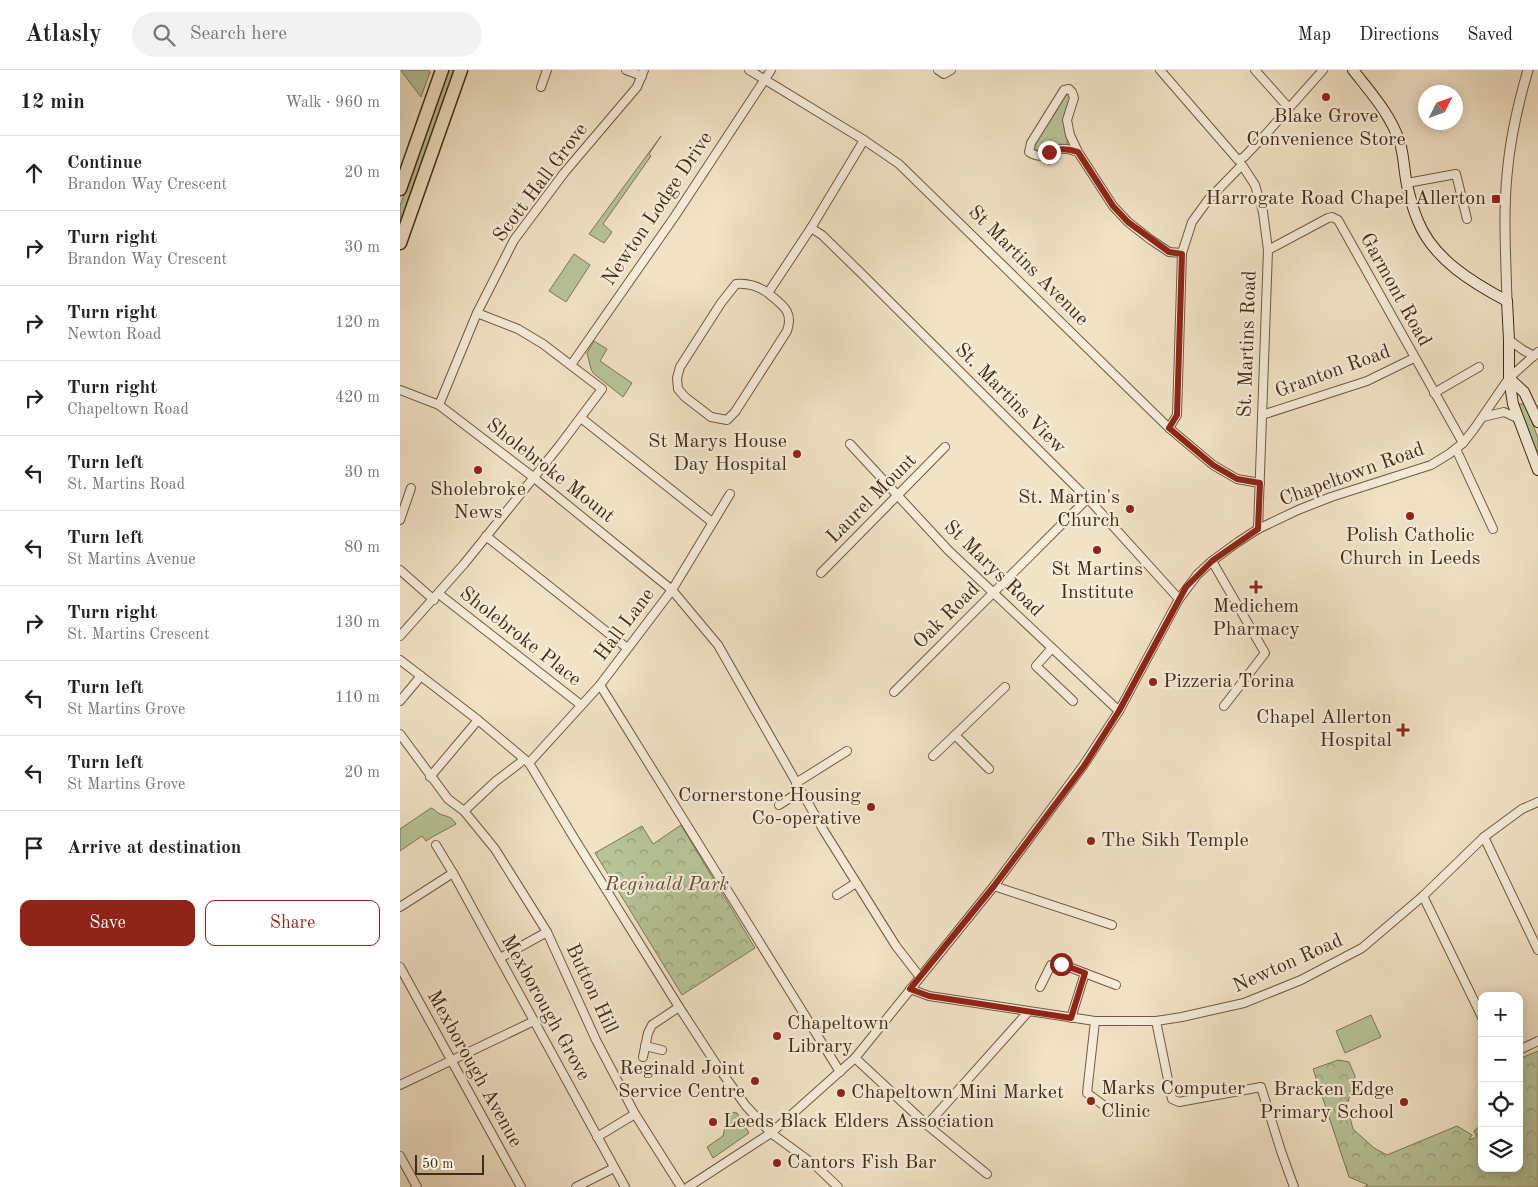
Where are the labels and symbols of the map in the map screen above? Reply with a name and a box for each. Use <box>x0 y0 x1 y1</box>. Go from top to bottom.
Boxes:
north arrow <box>1418 85 1463 130</box>
marker: Blake Grove Convenience Store <box>1320 91 1332 103</box>
place label: Blake Grove Convenience Store <box>1246 107 1406 150</box>
street label: Scott Hall Grove <box>490 120 592 246</box>
street label: Newton Lodge Drive <box>599 128 717 290</box>
route end <box>1038 141 1061 164</box>
place label: Harrogate Road Chapel Allerton <box>1205 189 1486 209</box>
marker: Harrogate Road Chapel Allerton <box>1490 193 1502 205</box>
street label: St Martins Avenue <box>964 202 1092 330</box>
street label: Garmont Road <box>1356 230 1434 350</box>
street label: St. Martins Road <box>1235 270 1261 418</box>
street label: St. Martins View <box>951 340 1070 459</box>
street label: Granton Road <box>1273 342 1393 402</box>
street label: Sholebroke Mount <box>482 415 618 527</box>
place label: St Marys House Day Hospital <box>648 432 787 475</box>
street label: Chapeltown Road <box>1277 440 1427 510</box>
marker: St Marys House Day Hospital <box>791 448 803 460</box>
street label: Laurel Mount <box>823 450 921 548</box>
marker: Sholebroke News <box>472 464 484 476</box>
place label: Sholebroke News <box>430 480 526 523</box>
place label: St. Martin's Church <box>1018 488 1120 531</box>
marker: St. Martin's Church <box>1124 503 1136 515</box>
marker: Polish Catholic Church in Leeds <box>1404 510 1416 522</box>
street label: St Marys Road <box>940 517 1046 621</box>
place label: Polish Catholic Church in Leeds <box>1339 526 1481 569</box>
marker: St Martins Institute <box>1091 544 1103 556</box>
place label: St Martins Institute <box>1051 560 1143 603</box>
street label: Oak Road <box>910 579 984 653</box>
marker: Medichem Pharmacy <box>1250 581 1262 593</box>
street label: Sholebroke Place <box>455 584 585 690</box>
street label: Hall Lane <box>591 585 659 665</box>
place label: Medichem Pharmacy <box>1212 597 1300 640</box>
place label: Pizzeria Torina <box>1163 672 1295 692</box>
marker: Pizzeria Torina <box>1147 676 1159 688</box>
place label: Chapel Allerton Hospital <box>1256 708 1392 751</box>
marker: Chapel Allerton Hospital <box>1396 723 1410 737</box>
place label: Cornerstone Housing Co-operative <box>678 786 861 829</box>
marker: Cornerstone Housing Co-operative <box>865 801 877 813</box>
place label: The Sikh Temple <box>1101 831 1249 851</box>
marker: The Sikh Temple <box>1085 835 1097 847</box>
park label: Reginald Park <box>604 875 729 895</box>
street label: Newton Road <box>1230 931 1346 997</box>
street label: Mexborough Grove <box>497 932 593 1084</box>
street label: Button Hill <box>561 941 621 1037</box>
route start <box>1050 953 1073 976</box>
street label: Mexborough Avenue <box>423 987 525 1151</box>
place label: Chapeltown Library <box>787 1014 889 1057</box>
marker: Chapeltown Library <box>771 1030 783 1042</box>
place label: Reginald Joint Service Centre <box>618 1059 745 1102</box>
marker: Reginald Joint Service Centre <box>749 1075 761 1087</box>
place label: Marks Computer Clinic <box>1101 1079 1245 1122</box>
place label: Bracken Edge Primary School <box>1259 1080 1394 1123</box>
place label: Chapeltown Mini Market <box>851 1083 1064 1103</box>
marker: Chapeltown Mini Market <box>835 1087 847 1099</box>
marker: Marks Computer Clinic <box>1085 1095 1097 1107</box>
marker: Bracken Edge Primary School <box>1398 1096 1410 1108</box>
place label: Leeds Black Elders Association <box>723 1112 995 1132</box>
marker: Leeds Black Elders Association <box>707 1116 719 1128</box>
scale bar <box>415 1152 484 1175</box>
place label: Cantors Fish Bar <box>787 1153 936 1173</box>
marker: Cantors Fish Bar <box>771 1157 783 1169</box>

